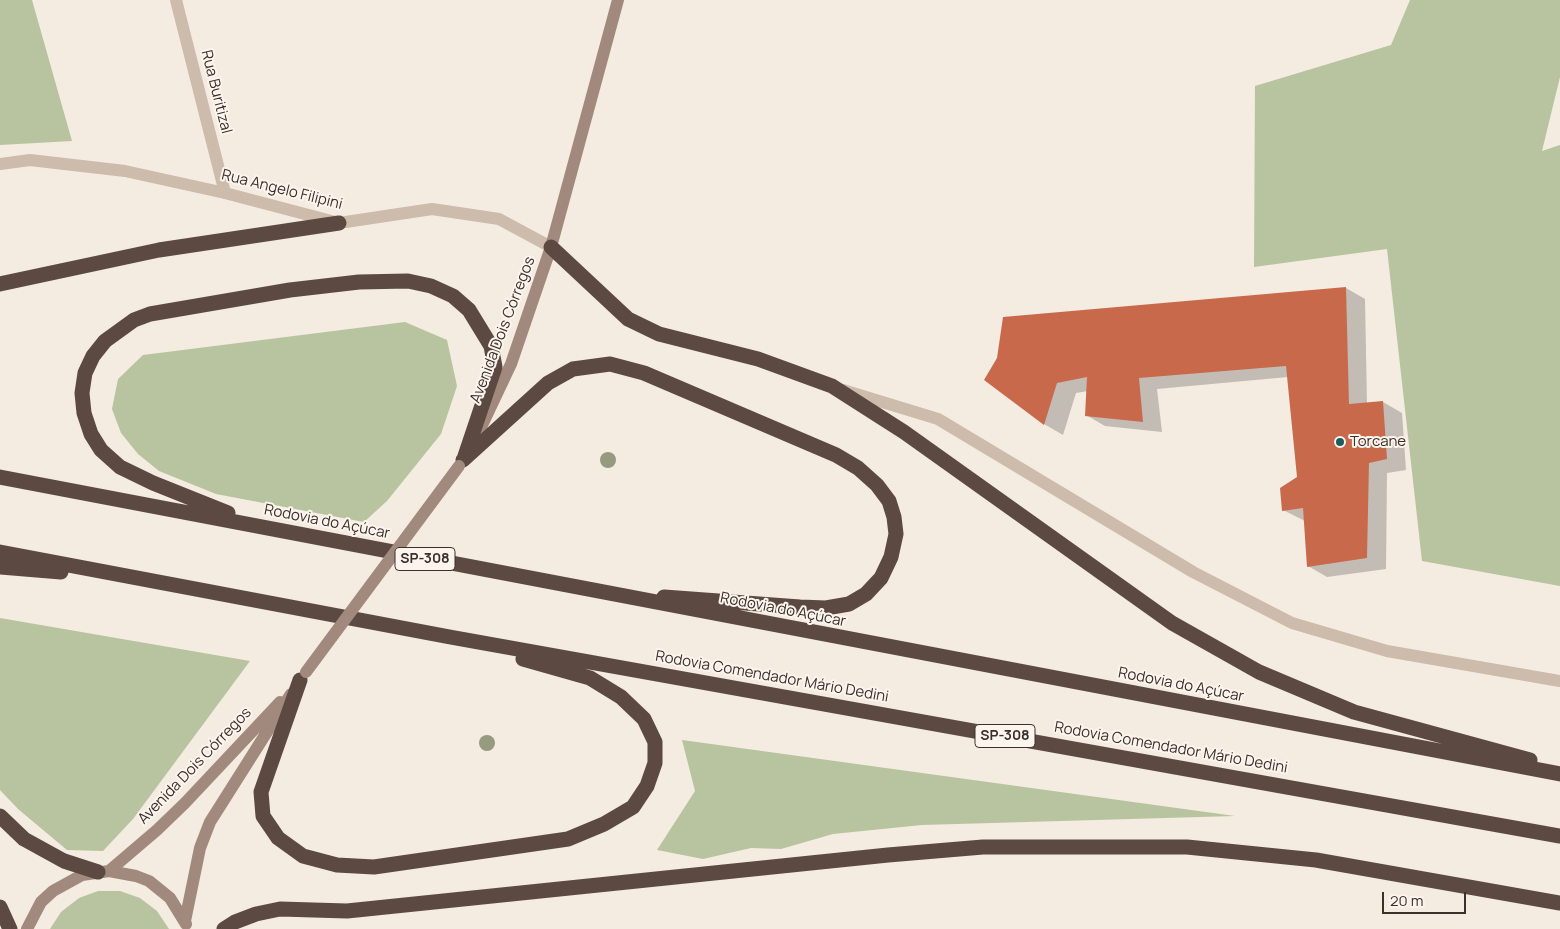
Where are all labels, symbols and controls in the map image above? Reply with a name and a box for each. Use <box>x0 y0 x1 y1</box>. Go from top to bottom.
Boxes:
street label: Rua Buritizal <box>197 48 235 136</box>
street label: Rua Angelo Filipini <box>220 166 344 214</box>
street label: Avenida Dois Córregos <box>467 254 539 406</box>
place label: Torcane <box>1350 433 1406 451</box>
marker: Torcane <box>1334 436 1346 448</box>
street label: Rodovia do Açúcar <box>263 501 391 543</box>
road number: SP-308 <box>395 548 455 570</box>
street label: Rodovia do Açúcar <box>719 589 847 631</box>
street label: Rodovia Comendador Mário Dedini <box>654 648 890 706</box>
street label: Rodovia do Açúcar <box>1117 664 1245 706</box>
street label: Avenida Dois Córregos <box>135 704 255 828</box>
street label: Rodovia Comendador Mário Dedini <box>1053 719 1289 777</box>
road number: SP-308 <box>975 724 1035 748</box>
scale bar <box>1385 882 1469 914</box>
text: 20 m <box>1390 890 1423 911</box>

